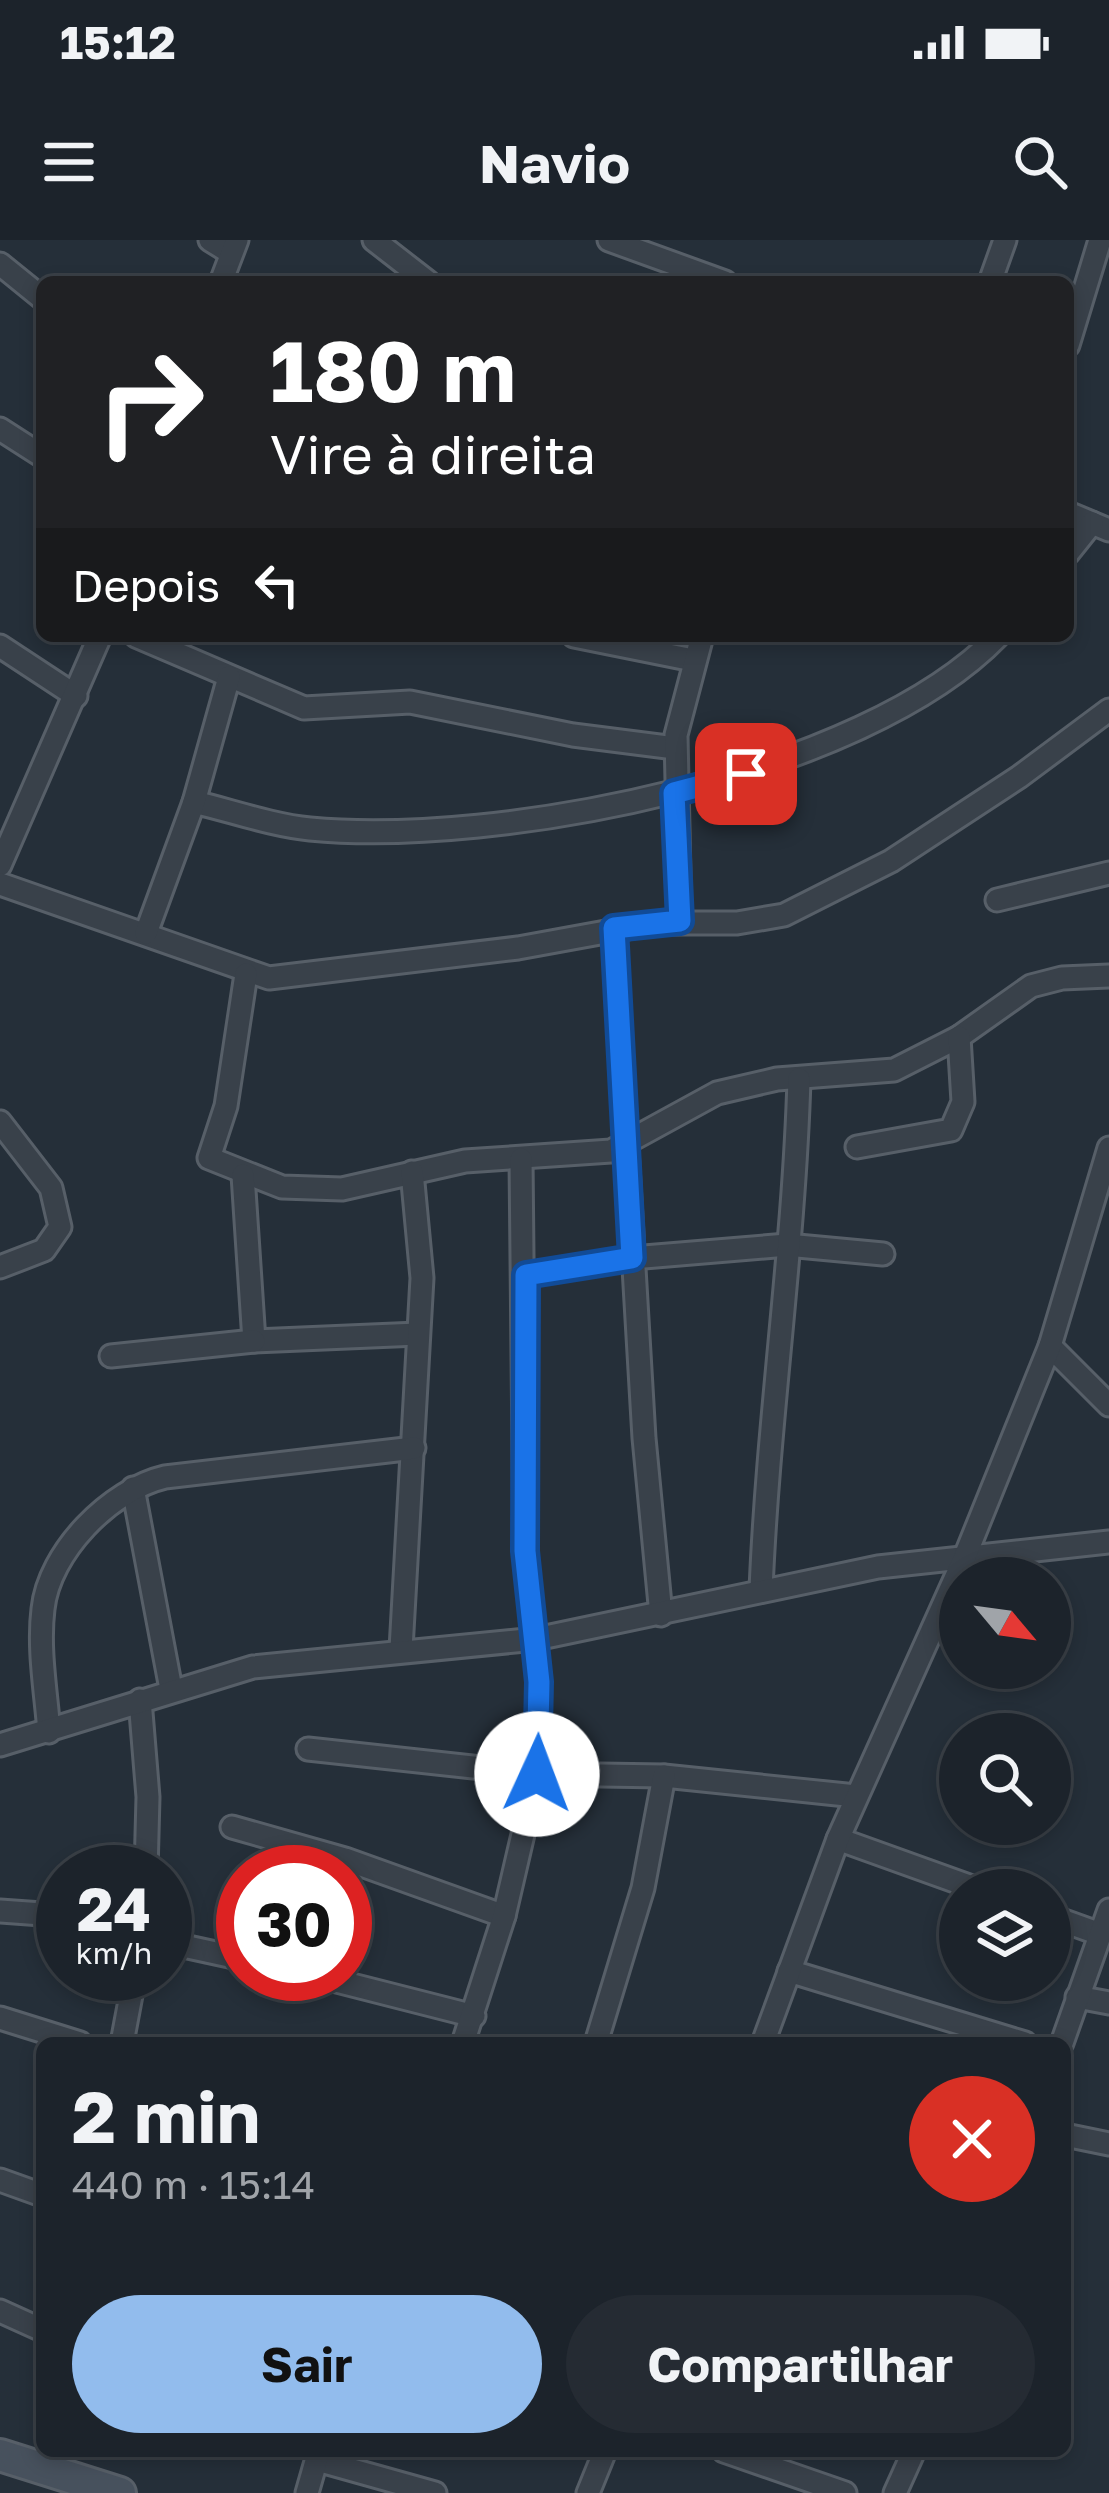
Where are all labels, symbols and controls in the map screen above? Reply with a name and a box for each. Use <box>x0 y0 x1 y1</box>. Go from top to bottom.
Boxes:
text: 15:12 <box>60 15 176 69</box>
icon: menu <box>36 129 102 195</box>
icon: search <box>1007 129 1073 195</box>
text: Navio <box>479 130 630 195</box>
text: 180 m <box>270 320 516 420</box>
icon: right <box>72 324 228 480</box>
text: Vire à direita <box>270 421 596 486</box>
icon: left <box>244 552 310 618</box>
text: Depois <box>72 558 220 612</box>
pin <box>695 723 797 825</box>
icon: arrive <box>713 741 779 807</box>
north arrow <box>939 1557 1071 1689</box>
map controls <box>939 1557 1071 2001</box>
position arrow <box>474 1711 600 1837</box>
button: search <box>939 1713 1071 1845</box>
speed limit sign: 30 <box>216 1845 372 2001</box>
button: layers <box>939 1869 1071 2001</box>
text: 24 <box>77 1872 151 1944</box>
text: km/h <box>76 1935 152 1971</box>
text: 2 min <box>72 2072 260 2159</box>
button: close <box>909 2076 1035 2202</box>
text: 440 m · 15:14 <box>72 2161 315 2208</box>
button: Sair <box>72 2295 542 2433</box>
button: Compartilhar <box>566 2295 1035 2433</box>

